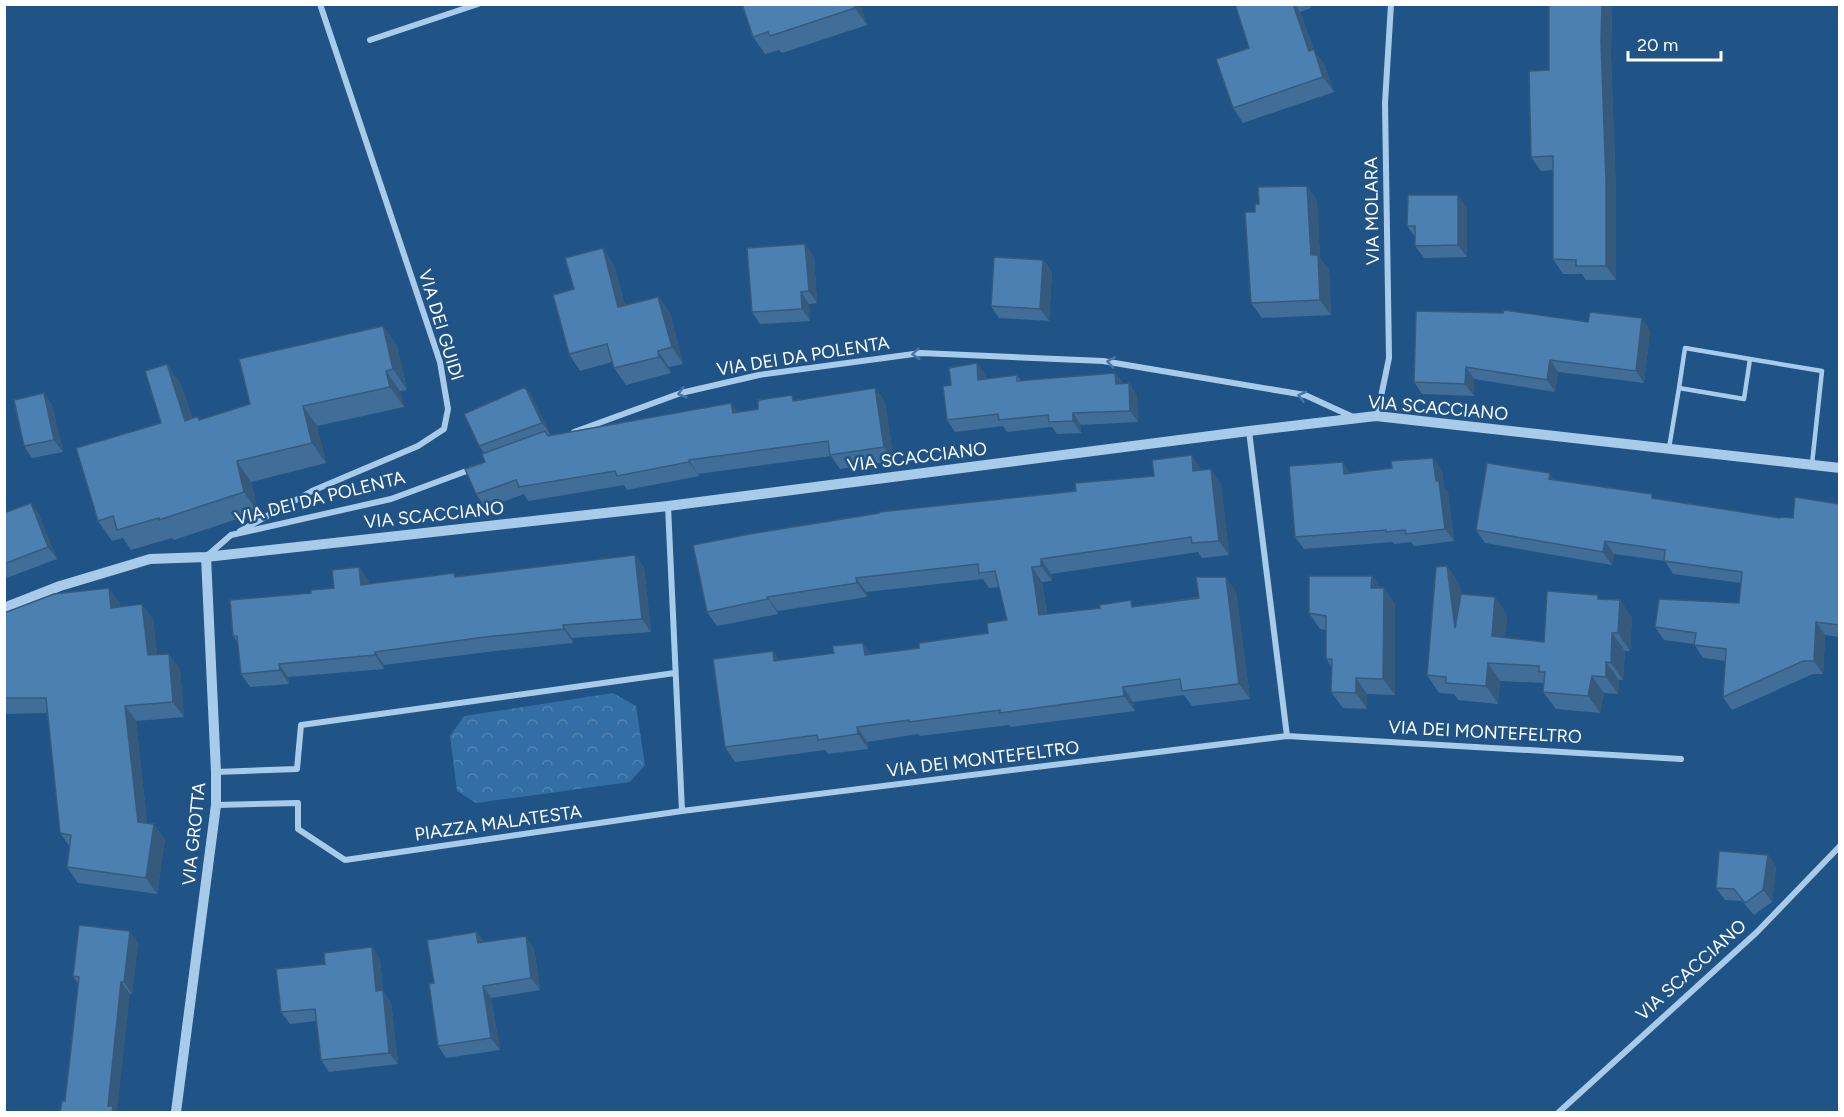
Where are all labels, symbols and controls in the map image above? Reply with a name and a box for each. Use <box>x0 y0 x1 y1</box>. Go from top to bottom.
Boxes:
scale bar <box>1628 24 1721 62</box>
text: 20 m <box>1637 34 1678 56</box>
street label: VIA MOLARA <box>1360 157 1384 265</box>
street label: VIA DEI GUIDI <box>414 267 468 383</box>
street label: VIA DEI DA POLENTA <box>715 331 891 381</box>
one-way arrow <box>911 347 920 360</box>
one-way arrow <box>1106 356 1116 369</box>
one-way arrow <box>678 386 688 399</box>
one-way arrow <box>1297 391 1308 403</box>
street label: VIA SCACCIANO <box>1367 391 1509 425</box>
street label: VIA SCACCIANO <box>846 438 988 476</box>
street label: VIA DEI DA POLENTA <box>233 466 407 530</box>
street label: VIA SCACCIANO <box>363 497 505 533</box>
street label: VIA DEI MONTEFELTRO <box>1388 716 1582 748</box>
street label: VIA DEI MONTEFELTRO <box>886 736 1080 782</box>
street label: VIA GROTTA <box>178 781 210 887</box>
street label: PIAZZA MALATESTA <box>413 800 583 846</box>
street label: VIA SCACCIANO <box>1631 915 1751 1025</box>

